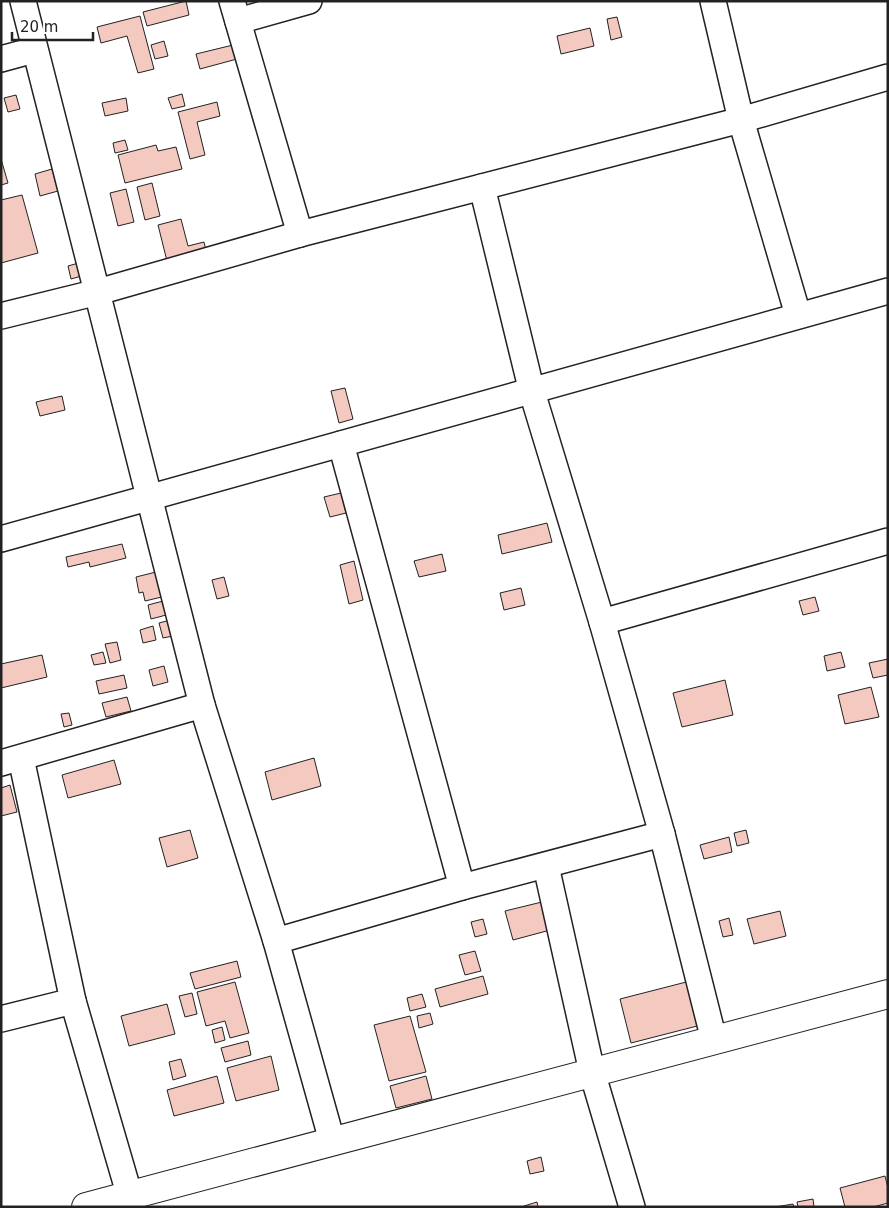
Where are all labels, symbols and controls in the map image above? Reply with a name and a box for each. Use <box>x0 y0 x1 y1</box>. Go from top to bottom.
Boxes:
scale bar <box>12 10 94 42</box>
text: 20 m <box>20 18 58 36</box>

